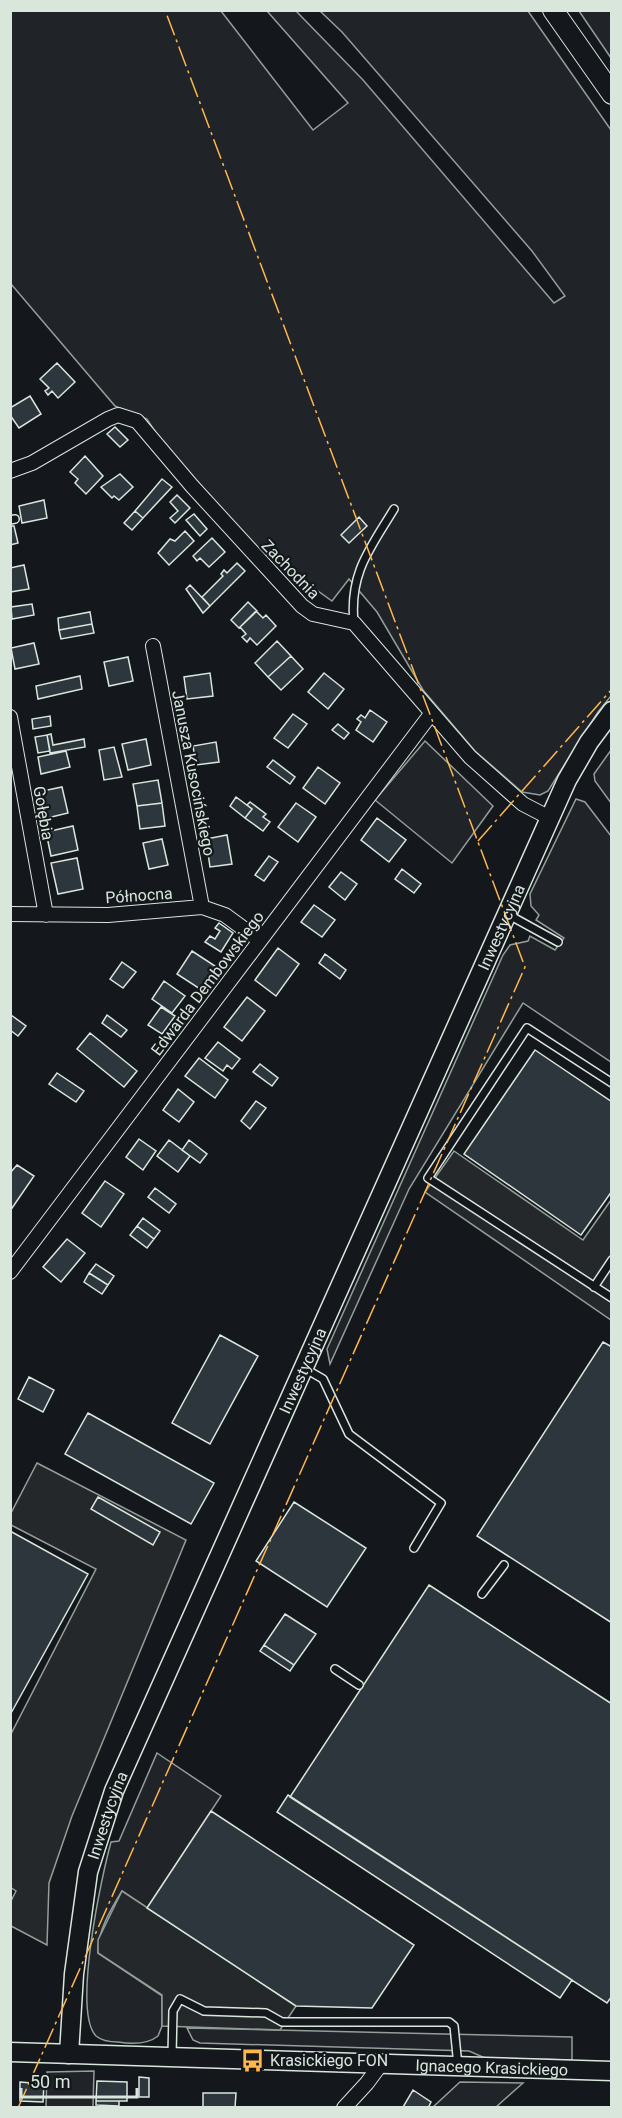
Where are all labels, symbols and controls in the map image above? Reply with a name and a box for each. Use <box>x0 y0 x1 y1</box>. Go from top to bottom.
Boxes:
street label: Zachodnia <box>258 536 324 603</box>
street label: Janusza Kusocińskiego <box>168 689 219 857</box>
street label: Gołębia <box>29 785 58 842</box>
street label: Inwestycyjna <box>474 881 529 973</box>
street label: Północna <box>105 884 173 907</box>
street label: Edwarda Dembowskiego <box>147 907 268 1059</box>
street label: Inwestycyjna <box>275 1325 330 1417</box>
street label: Inwestycyjna <box>84 1768 132 1862</box>
bus stop icon: Krasickiego FON <box>239 2047 265 2073</box>
place label: Krasickiego FON <box>270 2051 388 2070</box>
street label: Ignacego Krasickiego <box>415 2056 568 2080</box>
scale bar <box>21 2061 136 2099</box>
text: 50 m <box>30 2071 70 2092</box>

